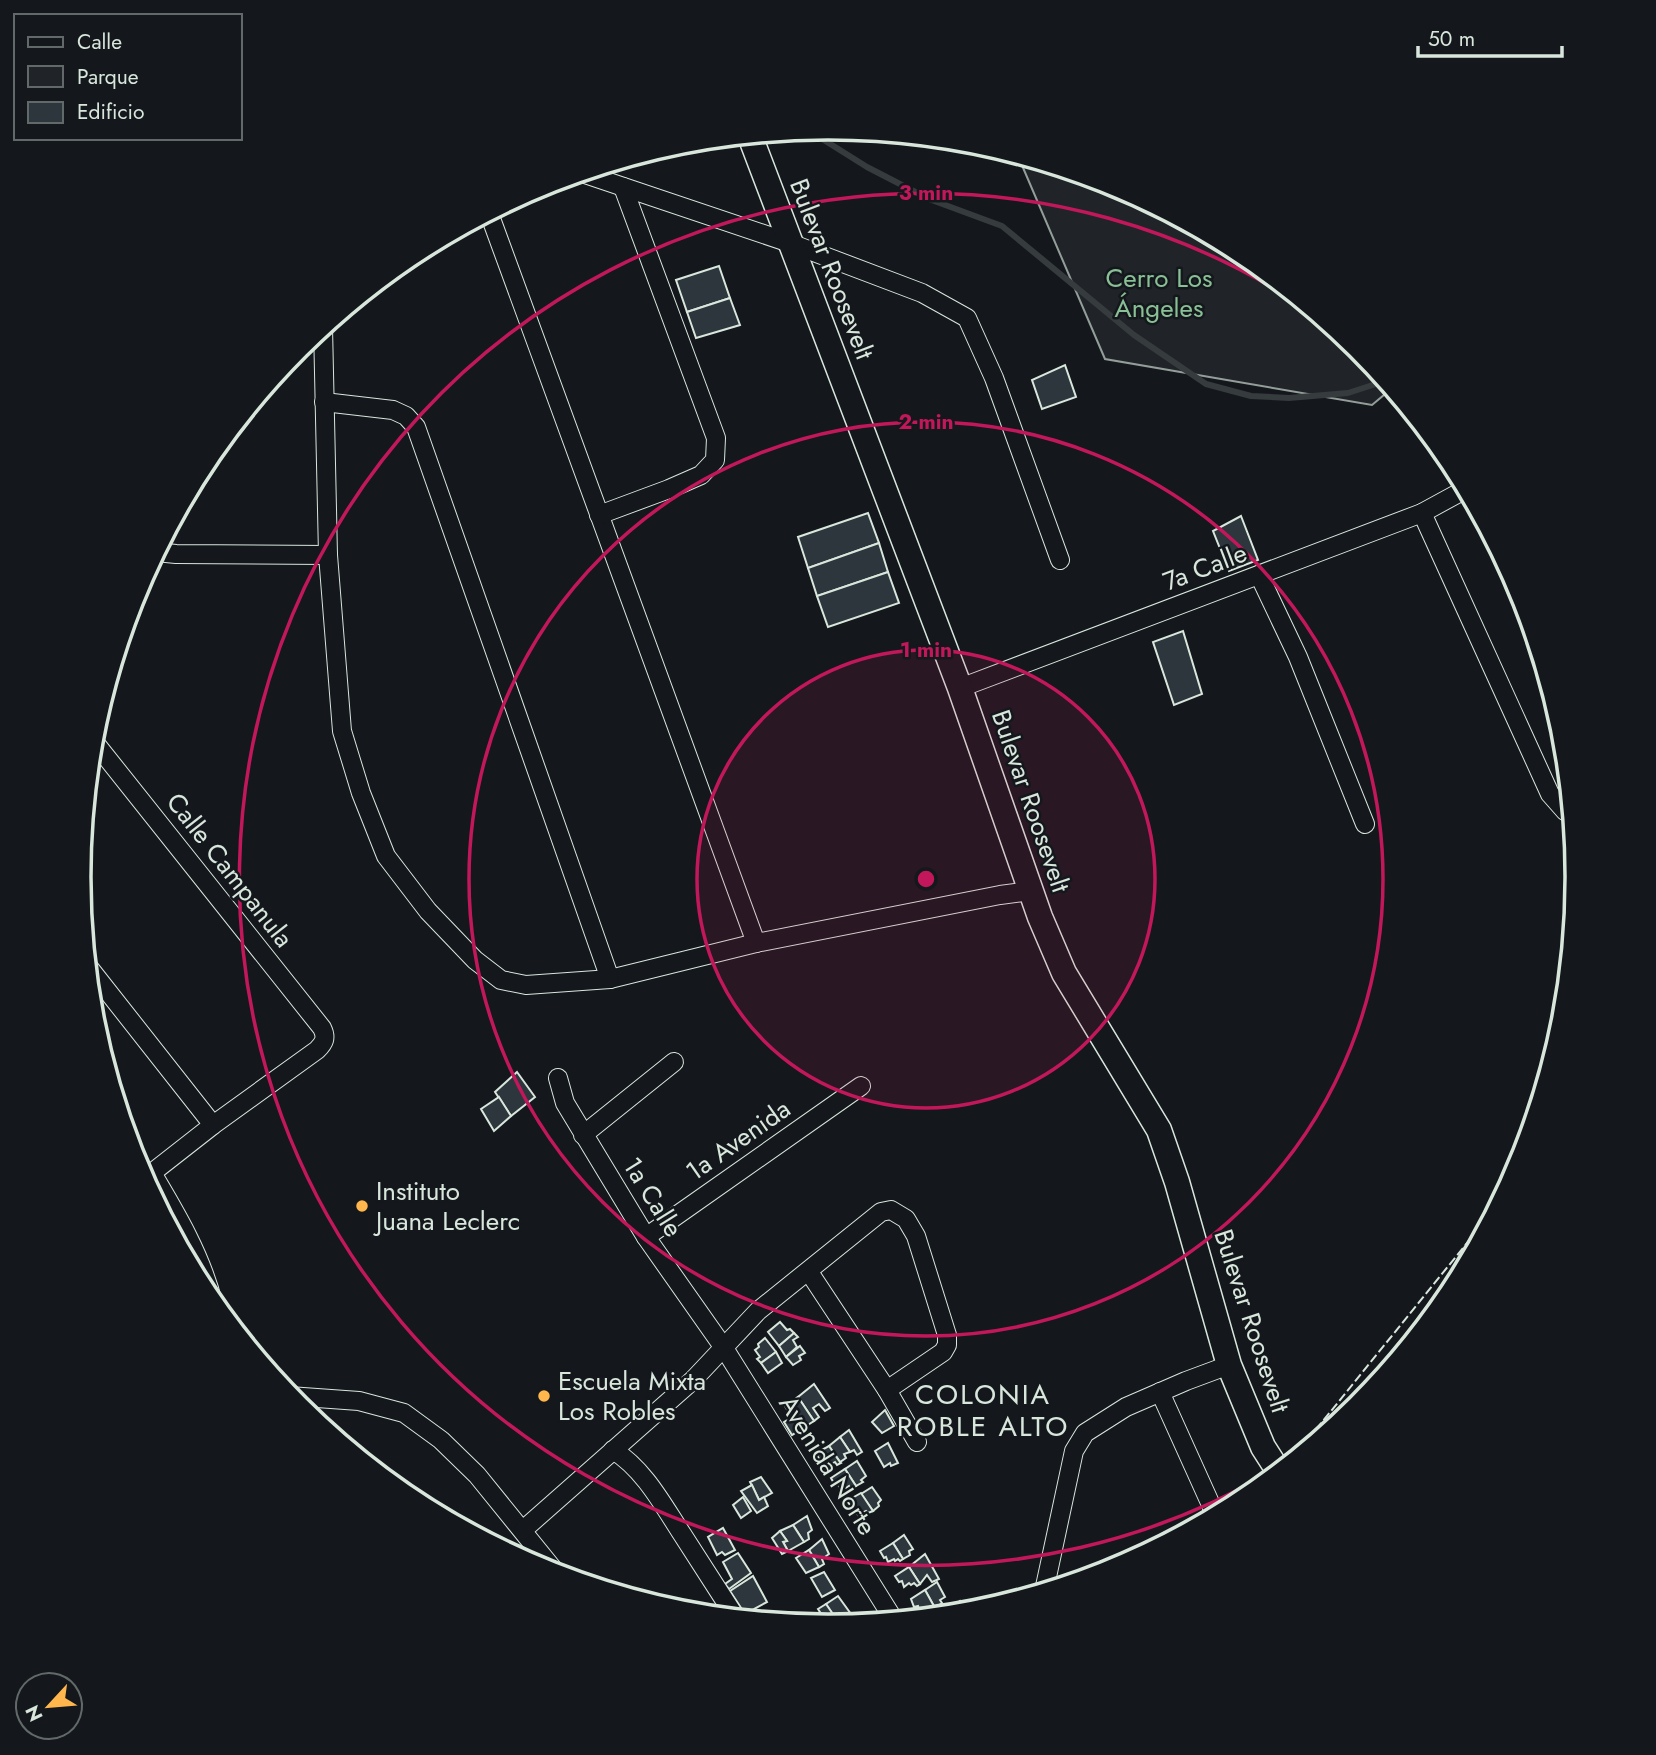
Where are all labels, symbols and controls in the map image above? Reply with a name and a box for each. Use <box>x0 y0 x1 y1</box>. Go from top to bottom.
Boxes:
legend <box>14 14 242 140</box>
scale bar <box>1418 14 1562 58</box>
text: 50 m <box>1428 24 1475 54</box>
text: Calle <box>77 27 122 57</box>
text: Parque <box>77 62 139 92</box>
text: Edificio <box>77 97 144 127</box>
street label: Bulevar Roosevelt <box>780 173 884 366</box>
text: 3 min <box>899 178 953 208</box>
park label: Cerro Los Ángeles <box>1105 259 1213 327</box>
text: 2 min <box>898 407 954 437</box>
street label: 7a Calle <box>1158 534 1252 600</box>
text: 1 min <box>900 635 952 665</box>
street label: Bulevar Roosevelt <box>982 705 1080 898</box>
street label: Calle Campanula <box>157 785 303 955</box>
centre of rings <box>914 867 938 891</box>
street label: 1a Avenida <box>678 1090 798 1190</box>
street label: 1a Calle <box>614 1150 692 1244</box>
place label: Instituto Juana Leclerc <box>373 1172 520 1240</box>
marker: Instituto Juana Leclerc <box>354 1198 370 1214</box>
street label: Bulevar Roosevelt <box>1204 1224 1300 1418</box>
place label: Escuela Mixta Los Robles <box>558 1362 706 1430</box>
district label: COLONIA ROBLE ALTO <box>897 1374 1069 1447</box>
marker: Escuela Mixta Los Robles <box>536 1388 552 1404</box>
street label: Avenida Norte <box>770 1388 886 1542</box>
north arrow <box>14 1671 84 1741</box>
text: N <box>19 1701 50 1726</box>

